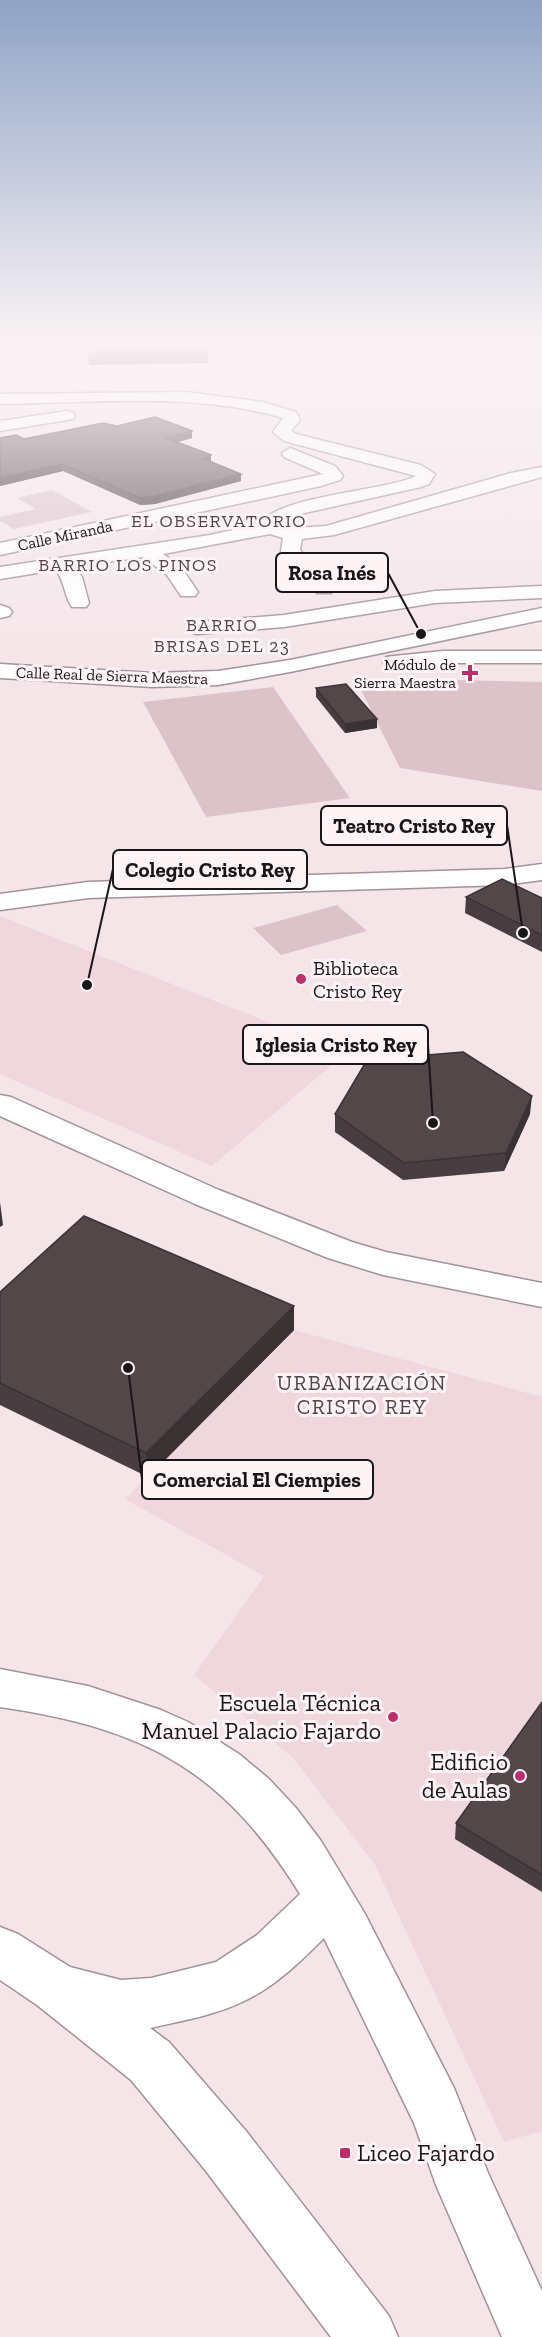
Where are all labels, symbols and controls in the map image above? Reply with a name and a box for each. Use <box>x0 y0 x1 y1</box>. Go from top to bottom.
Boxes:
district label: EL OBSERVATORIO <box>131 510 307 532</box>
street label: Calle Miranda <box>16 516 115 555</box>
callout: Rosa Inés <box>276 553 388 592</box>
district label: BARRIO LOS PINOS <box>38 554 218 576</box>
text: Rosa Inés <box>288 560 376 585</box>
district label: BARRIO BRISAS DEL 23 <box>154 614 290 657</box>
place label: Módulo de Sierra Maestra <box>354 655 456 692</box>
street label: Calle Real de Sierra Maestra <box>16 663 209 688</box>
marker: Módulo de Sierra Maestra <box>461 664 479 682</box>
callout: Teatro Cristo Rey <box>321 806 507 845</box>
text: Teatro Cristo Rey <box>333 813 495 838</box>
callout: Colegio Cristo Rey <box>113 850 307 889</box>
text: Colegio Cristo Rey <box>125 857 295 882</box>
place label: Biblioteca Cristo Rey <box>313 956 403 1003</box>
marker: Biblioteca Cristo Rey <box>294 972 308 986</box>
callout: Iglesia Cristo Rey <box>243 1025 428 1064</box>
text: Iglesia Cristo Rey <box>255 1032 417 1057</box>
district label: URBANIZACIÓN CRISTO REY <box>277 1370 447 1419</box>
callout: Comercial El Ciempies <box>142 1460 373 1499</box>
text: Comercial El Ciempies <box>153 1467 361 1492</box>
place label: Escuela Técnica Manuel Palacio Fajardo <box>142 1688 381 1745</box>
marker: Escuela Técnica Manuel Palacio Fajardo <box>386 1710 400 1724</box>
place label: Edificio de Aulas <box>422 1747 508 1804</box>
marker: Edificio de Aulas <box>513 1769 527 1783</box>
place label: Liceo Fajardo <box>357 2138 495 2167</box>
marker: Liceo Fajardo <box>338 2146 352 2160</box>

